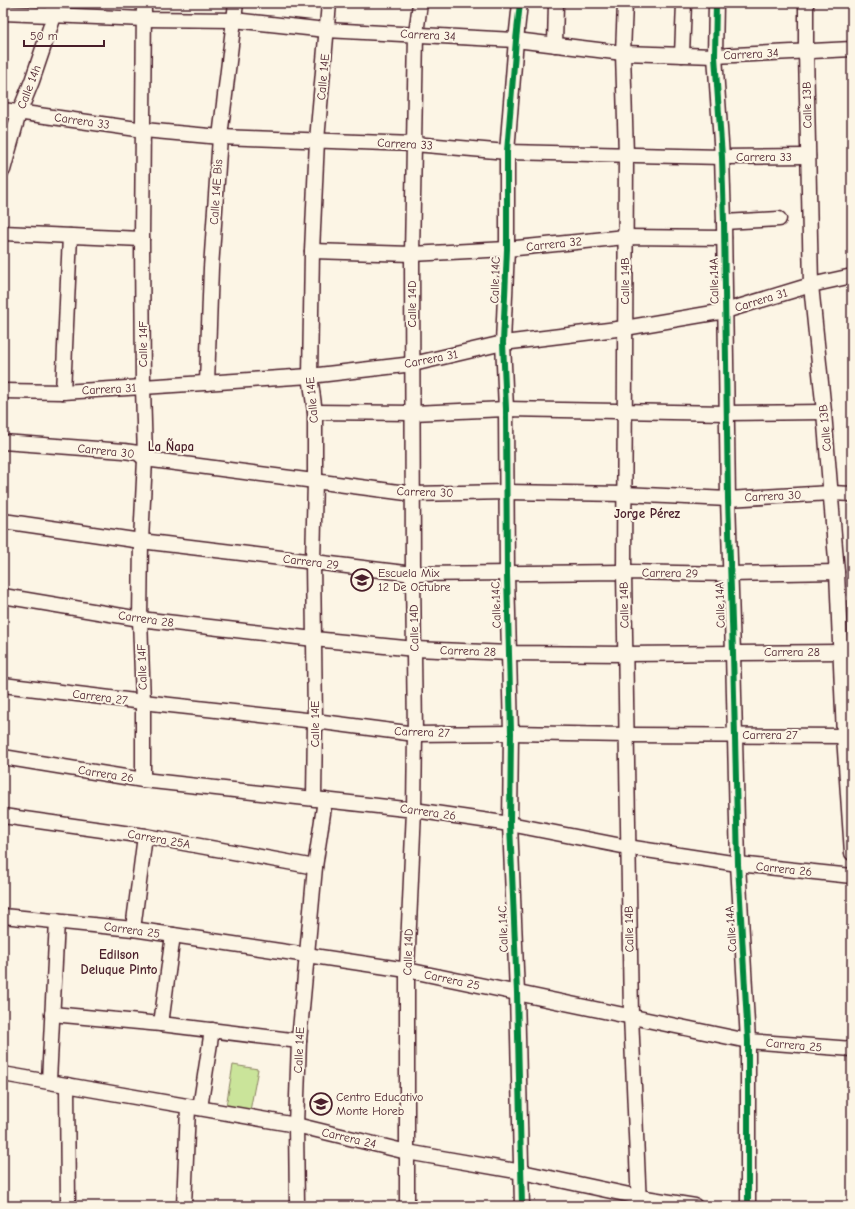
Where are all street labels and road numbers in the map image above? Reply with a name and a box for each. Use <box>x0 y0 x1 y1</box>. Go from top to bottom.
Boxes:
street label: Carrera 34 <box>400 27 456 43</box>
street label: Carrera 34 <box>723 46 779 62</box>
street label: Calle 14E <box>314 53 332 101</box>
street label: Calle 14h <box>14 63 44 111</box>
street label: Calle 13B <box>800 81 814 129</box>
street label: Carrera 33 <box>53 110 111 132</box>
street label: Carrera 33 <box>377 136 433 152</box>
street label: Carrera 33 <box>736 150 792 164</box>
street label: Calle 14E Bis <box>207 159 225 225</box>
street label: Carrera 32 <box>525 234 583 254</box>
street label: Calle 14C <box>487 256 503 304</box>
street label: Calle 14B <box>618 258 632 304</box>
street label: Calle 14A <box>707 258 721 304</box>
street label: Calle 14D <box>405 281 419 327</box>
street label: Carrera 31 <box>733 285 789 315</box>
street label: Calle 14F <box>136 321 150 367</box>
street label: Carrera 31 <box>403 347 459 371</box>
street label: Calle 14E <box>303 376 321 424</box>
street label: Carrera 31 <box>81 381 137 397</box>
street label: Calle 13B <box>816 404 834 452</box>
street label: Carrera 30 <box>77 441 135 461</box>
street label: Carrera 30 <box>396 484 454 500</box>
street label: Carrera 30 <box>744 488 802 504</box>
street label: Carrera 29 <box>282 552 340 572</box>
street label: Carrera 29 <box>642 566 698 580</box>
street label: Calle 14C <box>488 581 504 629</box>
street label: Calle 14B <box>617 581 631 629</box>
street label: Calle 14A <box>712 582 728 628</box>
street label: Calle 14D <box>407 604 421 652</box>
street label: Carrera 28 <box>117 608 175 630</box>
street label: Carrera 28 <box>440 643 496 659</box>
street label: Calle 14F <box>134 644 150 690</box>
street label: Carrera 28 <box>764 645 820 659</box>
street label: Carrera 27 <box>72 687 129 707</box>
street label: Calle 14E <box>308 701 322 747</box>
street label: Carrera 27 <box>394 724 450 740</box>
street label: Carrera 27 <box>742 728 798 742</box>
street label: Carrera 26 <box>77 763 135 785</box>
street label: Carrera 26 <box>399 801 457 823</box>
street label: Carrera 25A <box>127 827 191 851</box>
street label: Carrera 26 <box>755 859 813 879</box>
street label: Calle 14C <box>495 905 511 953</box>
street label: Calle 14B <box>622 905 636 953</box>
street label: Calle 14A <box>722 905 740 953</box>
street label: Carrera 25 <box>103 919 161 941</box>
street label: Calle 14D <box>400 928 416 976</box>
street label: Carrera 25 <box>423 967 481 993</box>
street label: Calle 14E <box>291 1026 307 1074</box>
street label: Carrera 25 <box>765 1036 823 1054</box>
street label: Carrera 24 <box>320 1125 378 1151</box>

